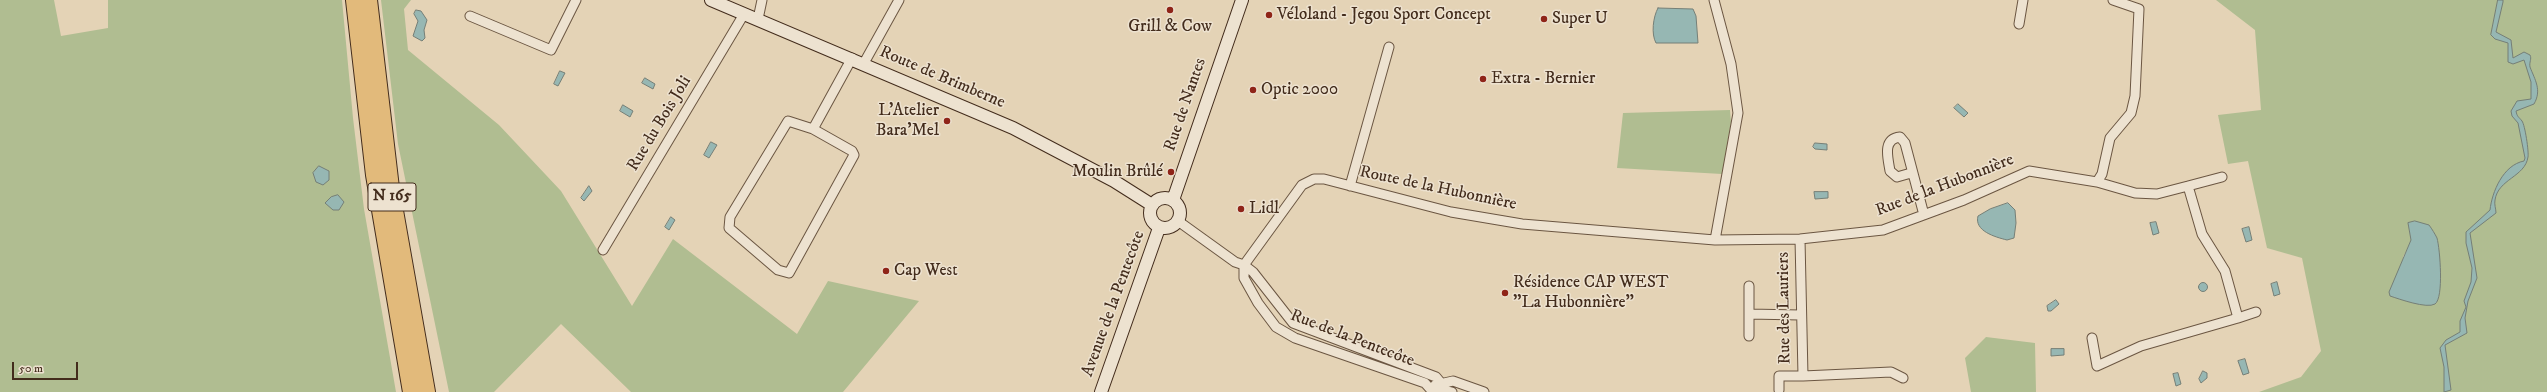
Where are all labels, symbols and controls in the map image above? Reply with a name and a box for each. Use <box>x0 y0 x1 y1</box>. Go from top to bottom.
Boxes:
marker: Grill & Cow <box>1165 5 1175 15</box>
place label: Véloland - Jegou Sport Concept <box>1277 5 1491 25</box>
place label: Super U <box>1552 9 1608 29</box>
marker: Véloland - Jegou Sport Concept <box>1264 10 1274 20</box>
marker: Super U <box>1539 14 1549 24</box>
place label: Grill & Cow <box>1128 17 1212 37</box>
street label: Route de Brimberne <box>876 42 1008 114</box>
street label: Rue de Nantes <box>1161 56 1211 154</box>
place label: Extra - Bernier <box>1491 69 1595 89</box>
street label: Rue du Bois Joli <box>624 73 696 175</box>
marker: Extra - Bernier <box>1478 74 1488 84</box>
place label: Optic 2000 <box>1261 80 1338 100</box>
marker: Optic 2000 <box>1248 85 1258 95</box>
place label: L'Atelier Bara'Mel <box>876 101 939 141</box>
marker: L'Atelier Bara'Mel <box>942 116 952 126</box>
street label: Rue de la Hubonnière <box>1873 150 2017 222</box>
place label: Moulin Brûlé <box>1072 162 1163 182</box>
street label: Route de la Hubonnière <box>1358 162 1518 216</box>
marker: Moulin Brûlé <box>1166 167 1176 177</box>
road number: N 165 <box>368 183 416 211</box>
place label: Lidl <box>1249 199 1279 219</box>
marker: Lidl <box>1236 204 1246 214</box>
street label: Avenue de la Pentecôte <box>1078 228 1150 380</box>
street label: Rue des Lauriers <box>1774 252 1796 364</box>
place label: Cap West <box>894 261 958 281</box>
marker: Cap West <box>881 266 891 276</box>
place label: Résidence CAP WEST "La Hubonnière" <box>1513 273 1669 313</box>
marker: Résidence CAP WEST "La Hubonnière" <box>1500 288 1510 298</box>
street label: Rue de la Pentecôte <box>1287 306 1417 372</box>
scale bar <box>14 354 80 380</box>
text: 50 m <box>19 361 43 376</box>

